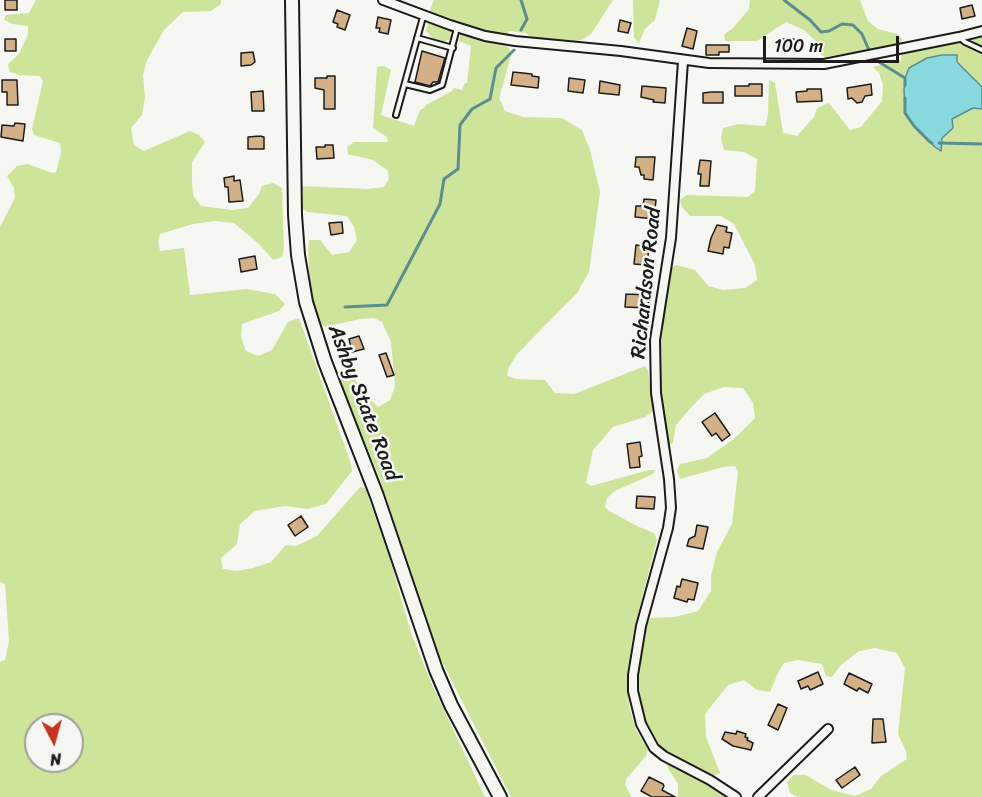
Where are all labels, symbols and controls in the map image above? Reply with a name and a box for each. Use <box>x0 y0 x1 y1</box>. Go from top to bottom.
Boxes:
scale bar <box>766 24 902 62</box>
text: 100 m <box>774 30 823 62</box>
street label: Richardson Road <box>627 206 667 360</box>
street label: Ashby State Road <box>322 321 404 485</box>
north arrow <box>24 713 84 773</box>
text: N <box>49 744 63 774</box>

